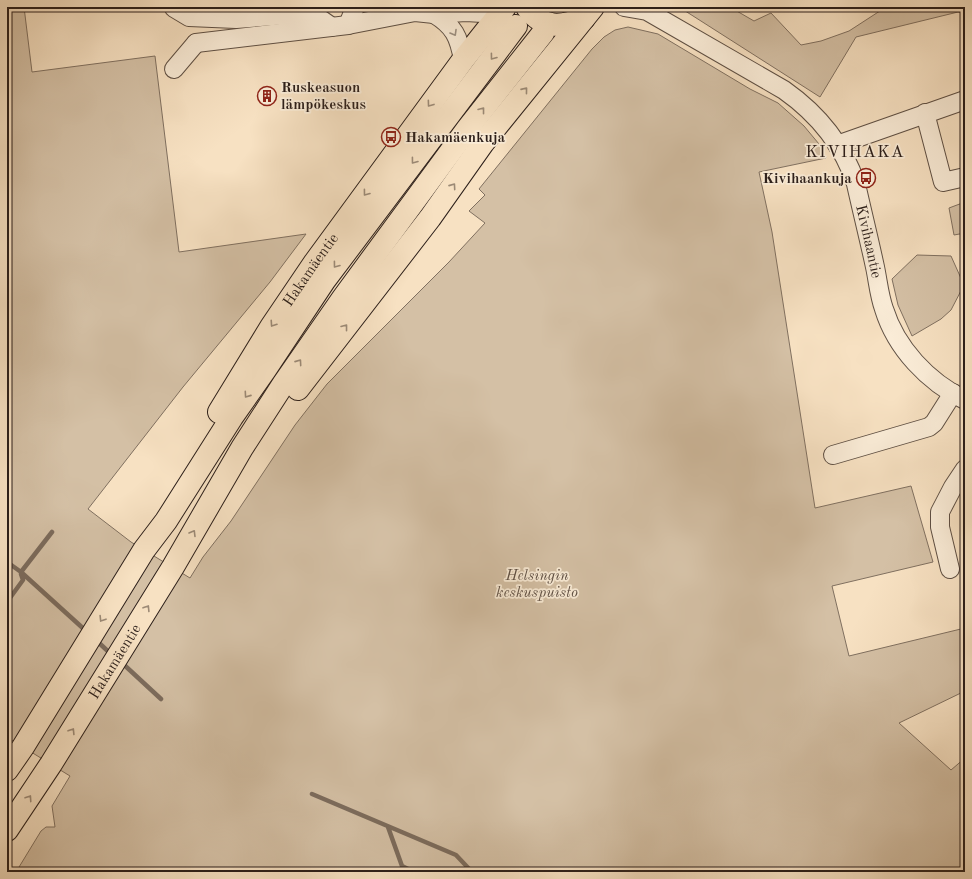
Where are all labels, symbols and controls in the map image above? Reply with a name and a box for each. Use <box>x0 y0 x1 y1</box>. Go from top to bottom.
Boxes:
one-way arrow <box>450 29 457 36</box>
one-way arrow <box>490 53 497 60</box>
place label: Ruskeasuon lämpökeskus <box>281 81 366 113</box>
building icon: Ruskeasuon lämpökeskus <box>256 85 278 107</box>
one-way arrow <box>520 88 527 95</box>
one-way arrow <box>428 100 435 107</box>
one-way arrow <box>478 107 485 114</box>
bus stop icon: Hakamäenkuja <box>380 126 402 148</box>
place label: Hakamäenkuja <box>405 131 505 146</box>
district label: KIVIHAKA <box>805 144 905 161</box>
one-way arrow <box>412 156 419 163</box>
bus stop icon: Kivihaankuja <box>855 167 877 189</box>
place label: Kivihaankuja <box>763 172 852 187</box>
one-way arrow <box>448 183 455 190</box>
one-way arrow <box>364 189 371 196</box>
street label: Kivihaantie <box>852 204 883 280</box>
street label: Hakamäentie <box>281 231 342 310</box>
one-way arrow <box>334 260 341 267</box>
one-way arrow <box>270 320 278 327</box>
one-way arrow <box>340 325 347 332</box>
one-way arrow <box>294 360 301 367</box>
one-way arrow <box>245 391 252 398</box>
one-way arrow <box>188 530 195 537</box>
park label: Helsingin keskuspuisto <box>496 569 578 601</box>
one-way arrow <box>143 605 150 612</box>
one-way arrow <box>99 615 106 622</box>
street label: Hakamäentie <box>87 622 145 702</box>
one-way arrow <box>67 728 74 735</box>
one-way arrow <box>24 795 31 802</box>

